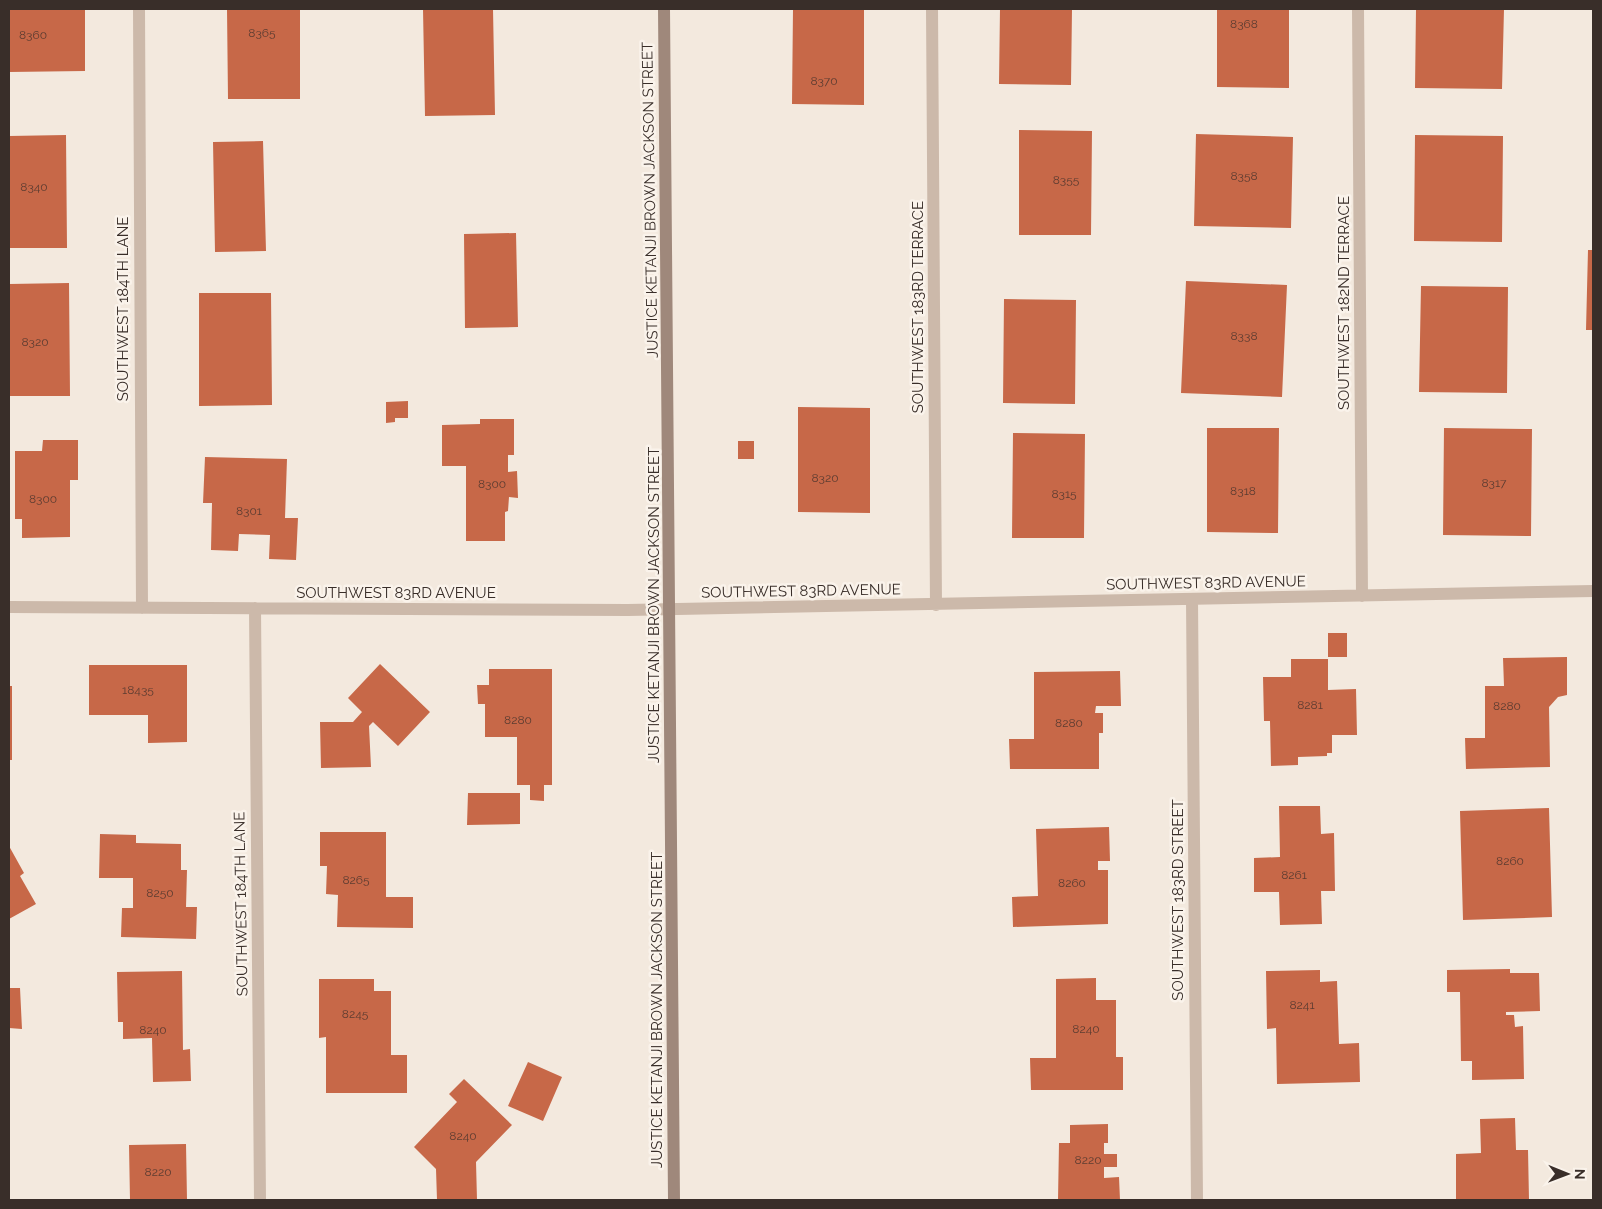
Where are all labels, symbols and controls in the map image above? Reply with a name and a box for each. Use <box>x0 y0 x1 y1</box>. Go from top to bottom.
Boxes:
house number: 8368 <box>1230 17 1258 31</box>
house number: 8365 <box>248 26 276 40</box>
house number: 8360 <box>19 28 47 42</box>
street label: JUSTICE KETANJI BROWN JACKSON STREET <box>638 42 662 358</box>
house number: 8370 <box>810 74 838 88</box>
house number: 8358 <box>1230 169 1258 183</box>
house number: 8355 <box>1053 173 1080 187</box>
house number: 8340 <box>20 180 48 194</box>
street label: SOUTHWEST 182ND TERRACE <box>1335 196 1353 410</box>
street label: SOUTHWEST 183RD TERRACE <box>909 201 927 413</box>
street label: SOUTHWEST 184TH LANE <box>114 217 132 401</box>
house number: 8338 <box>1230 329 1258 343</box>
house number: 8320 <box>21 335 49 349</box>
street label: JUSTICE KETANJI BROWN JACKSON STREET <box>645 447 663 763</box>
house number: 8320 <box>811 471 839 485</box>
house number: 8317 <box>1481 476 1507 490</box>
house number: 8300 <box>478 477 506 491</box>
house number: 8318 <box>1230 484 1256 498</box>
house number: 8315 <box>1051 487 1077 501</box>
house number: 8300 <box>29 492 57 506</box>
house number: 8301 <box>236 504 262 518</box>
street label: SOUTHWEST 83RD AVENUE <box>1106 572 1306 594</box>
street label: SOUTHWEST 83RD AVENUE <box>701 580 901 602</box>
street label: SOUTHWEST 83RD AVENUE <box>296 584 496 602</box>
house number: 18435 <box>122 683 154 697</box>
house number: 8281 <box>1297 698 1323 712</box>
house number: 8280 <box>1493 699 1521 713</box>
house number: 8280 <box>504 713 532 727</box>
house number: 8280 <box>1055 716 1083 730</box>
street label: SOUTHWEST 183RD STREET <box>1169 799 1187 1001</box>
street label: SOUTHWEST 184TH LANE <box>230 811 252 997</box>
street label: JUSTICE KETANJI BROWN JACKSON STREET <box>648 852 666 1168</box>
house number: 8260 <box>1496 854 1524 868</box>
house number: 8261 <box>1281 868 1307 882</box>
house number: 8265 <box>342 873 370 887</box>
house number: 8260 <box>1058 876 1086 890</box>
house number: 8250 <box>146 886 174 900</box>
house number: 8241 <box>1289 998 1315 1012</box>
house number: 8245 <box>342 1007 369 1021</box>
house number: 8240 <box>1072 1022 1100 1036</box>
house number: 8240 <box>139 1023 167 1037</box>
house number: 8240 <box>449 1129 477 1143</box>
north arrow <box>1542 1149 1592 1199</box>
house number: 8220 <box>1075 1153 1101 1167</box>
house number: 8220 <box>145 1165 171 1179</box>
text: N <box>1572 1169 1588 1180</box>

